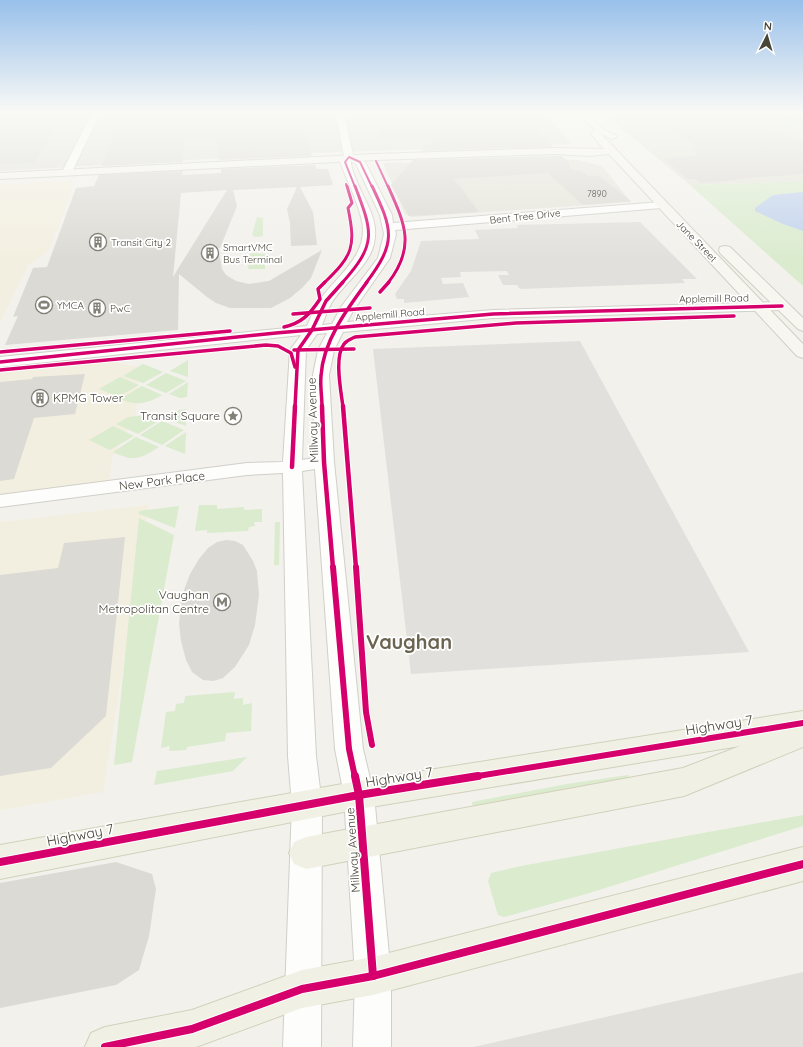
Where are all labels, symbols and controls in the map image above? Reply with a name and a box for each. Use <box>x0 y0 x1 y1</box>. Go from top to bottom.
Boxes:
north arrow <box>747 16 787 56</box>
text: N <box>763 19 773 33</box>
house number: 7890 <box>587 188 607 199</box>
street label: Bent Tree Drive <box>489 206 561 227</box>
street label: Jane Street <box>673 218 720 265</box>
building icon: Transit City 2 <box>88 232 108 252</box>
place label: Transit City 2 <box>111 236 171 249</box>
place label: SmartVMC Bus Terminal <box>223 241 282 266</box>
building icon: SmartVMC Bus Terminal <box>200 243 220 263</box>
street label: Applemill Road <box>679 291 749 306</box>
sports icon: YMCA <box>34 295 54 315</box>
building icon: PwC <box>87 298 107 318</box>
place label: YMCA <box>57 299 84 312</box>
place label: PwC <box>110 302 131 315</box>
street label: Applemill Road <box>355 305 425 324</box>
street label: Millway Avenue <box>304 377 321 463</box>
building icon: KPMG Tower <box>30 388 50 408</box>
place label: KPMG Tower <box>53 390 124 405</box>
place icon: Transit Square <box>223 406 243 426</box>
place label: Transit Square <box>140 408 220 423</box>
street label: New Park Place <box>118 468 206 493</box>
place label: Vaughan Metropolitan Centre <box>98 587 209 616</box>
metro station icon: Vaughan Metropolitan Centre <box>212 592 232 612</box>
district label: Vaughan <box>366 629 452 654</box>
street label: Highway 7 <box>684 711 754 739</box>
street label: Highway 7 <box>364 763 434 791</box>
street label: Millway Avenue <box>342 807 363 893</box>
street label: Highway 7 <box>45 820 115 850</box>

